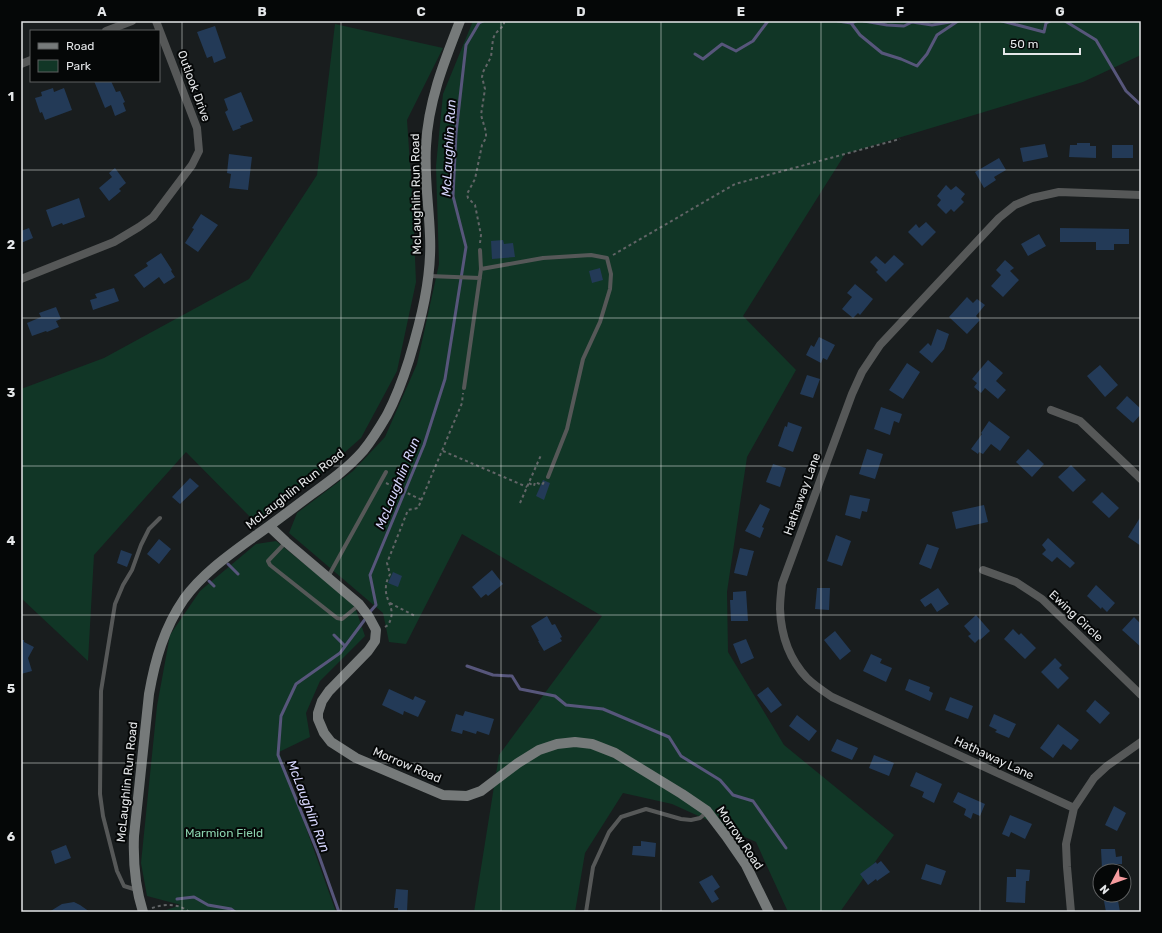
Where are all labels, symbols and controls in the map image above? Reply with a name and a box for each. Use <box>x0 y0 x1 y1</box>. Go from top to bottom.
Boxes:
text: A <box>97 4 107 19</box>
text: B <box>257 4 267 19</box>
text: C <box>416 4 426 19</box>
text: D <box>576 4 586 19</box>
text: E <box>737 4 745 19</box>
text: F <box>896 4 904 19</box>
text: G <box>1055 4 1065 19</box>
legend <box>30 30 160 82</box>
scale bar <box>1004 30 1080 56</box>
text: 50 m <box>1010 37 1038 51</box>
text: Road <box>66 39 94 53</box>
street label: Outlook Drive <box>175 49 213 124</box>
text: Park <box>66 59 92 73</box>
text: 1 <box>8 89 14 104</box>
water label: McLaughlin Run <box>438 99 460 197</box>
street label: McLaughlin Run Road <box>408 133 424 255</box>
text: 2 <box>7 237 15 252</box>
text: 3 <box>7 385 16 400</box>
water label: McLaughlin Run <box>372 435 424 532</box>
street label: McLaughlin Run Road <box>243 446 347 532</box>
street label: Hathaway Lane <box>781 451 823 537</box>
text: 4 <box>7 533 16 548</box>
street label: Ewing Circle <box>1046 587 1106 645</box>
text: 5 <box>7 681 15 696</box>
street label: McLaughlin Run Road <box>114 721 140 843</box>
street label: Hathaway Lane <box>952 733 1036 783</box>
street label: Morrow Road <box>371 744 443 786</box>
water label: McLaughlin Run <box>283 758 333 855</box>
street label: Morrow Road <box>714 804 766 872</box>
park label: Marmion Field <box>185 826 263 840</box>
text: 6 <box>7 829 16 844</box>
north arrow <box>1092 863 1132 903</box>
text: N <box>1097 882 1112 896</box>

